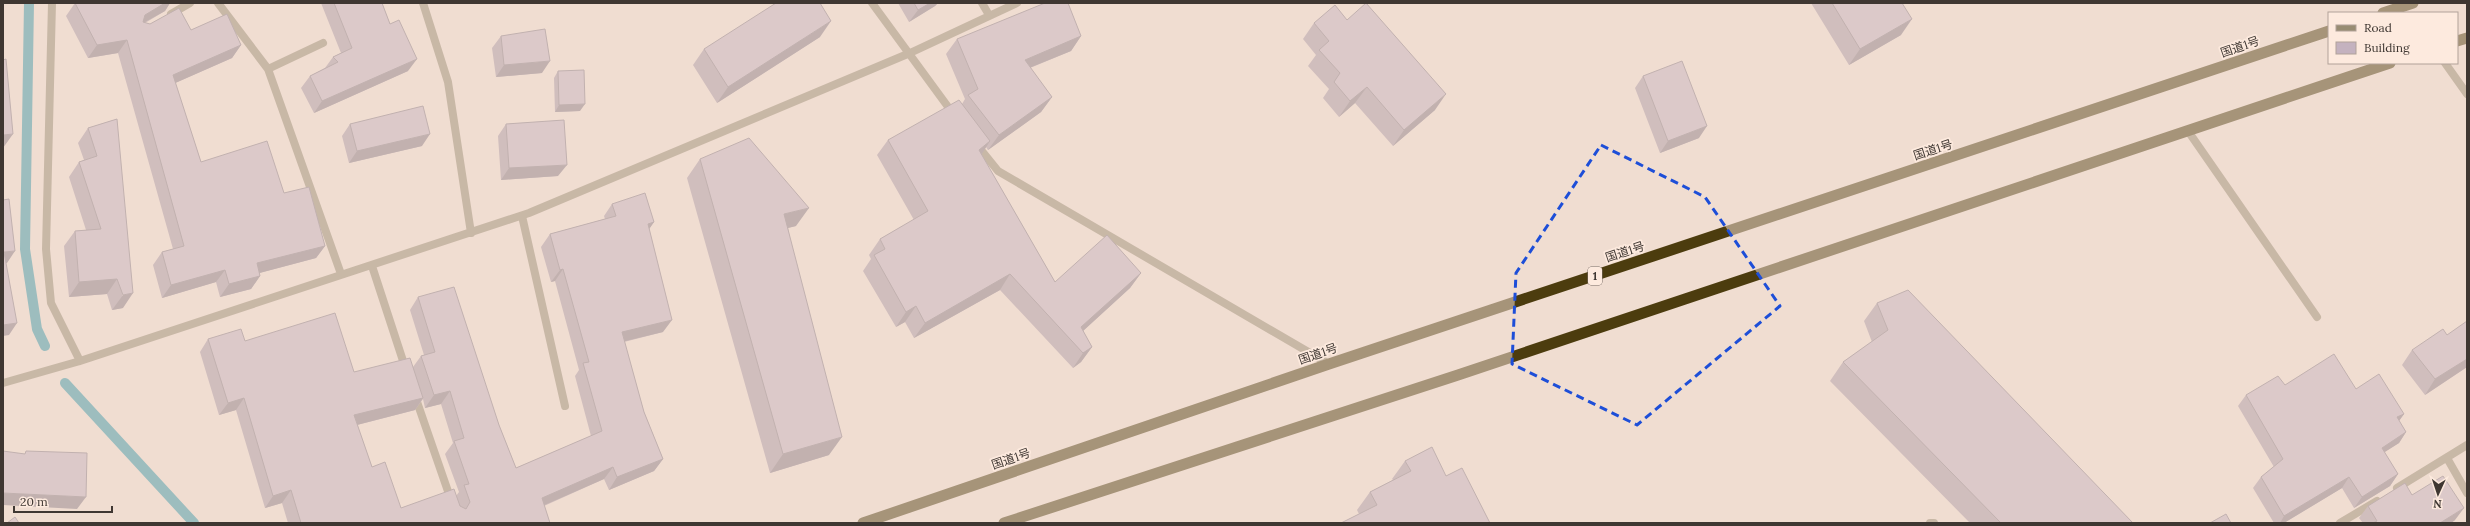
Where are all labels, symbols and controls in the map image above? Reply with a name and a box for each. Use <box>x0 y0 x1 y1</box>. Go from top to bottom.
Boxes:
legend <box>2328 12 2458 64</box>
text: Road <box>2364 20 2392 35</box>
street label: 国道1号 <box>2218 33 2261 60</box>
text: Building <box>2364 40 2410 55</box>
street label: 国道1号 <box>1911 136 1954 163</box>
street label: 国道1号 <box>1603 238 1646 265</box>
road number: 1 <box>1588 267 1602 285</box>
street label: 国道1号 <box>1296 340 1339 367</box>
street label: 国道1号 <box>989 445 1032 472</box>
north arrow <box>2418 474 2458 514</box>
scale bar <box>14 488 112 514</box>
text: 20 m <box>20 494 48 509</box>
text: N <box>2432 497 2442 511</box>

